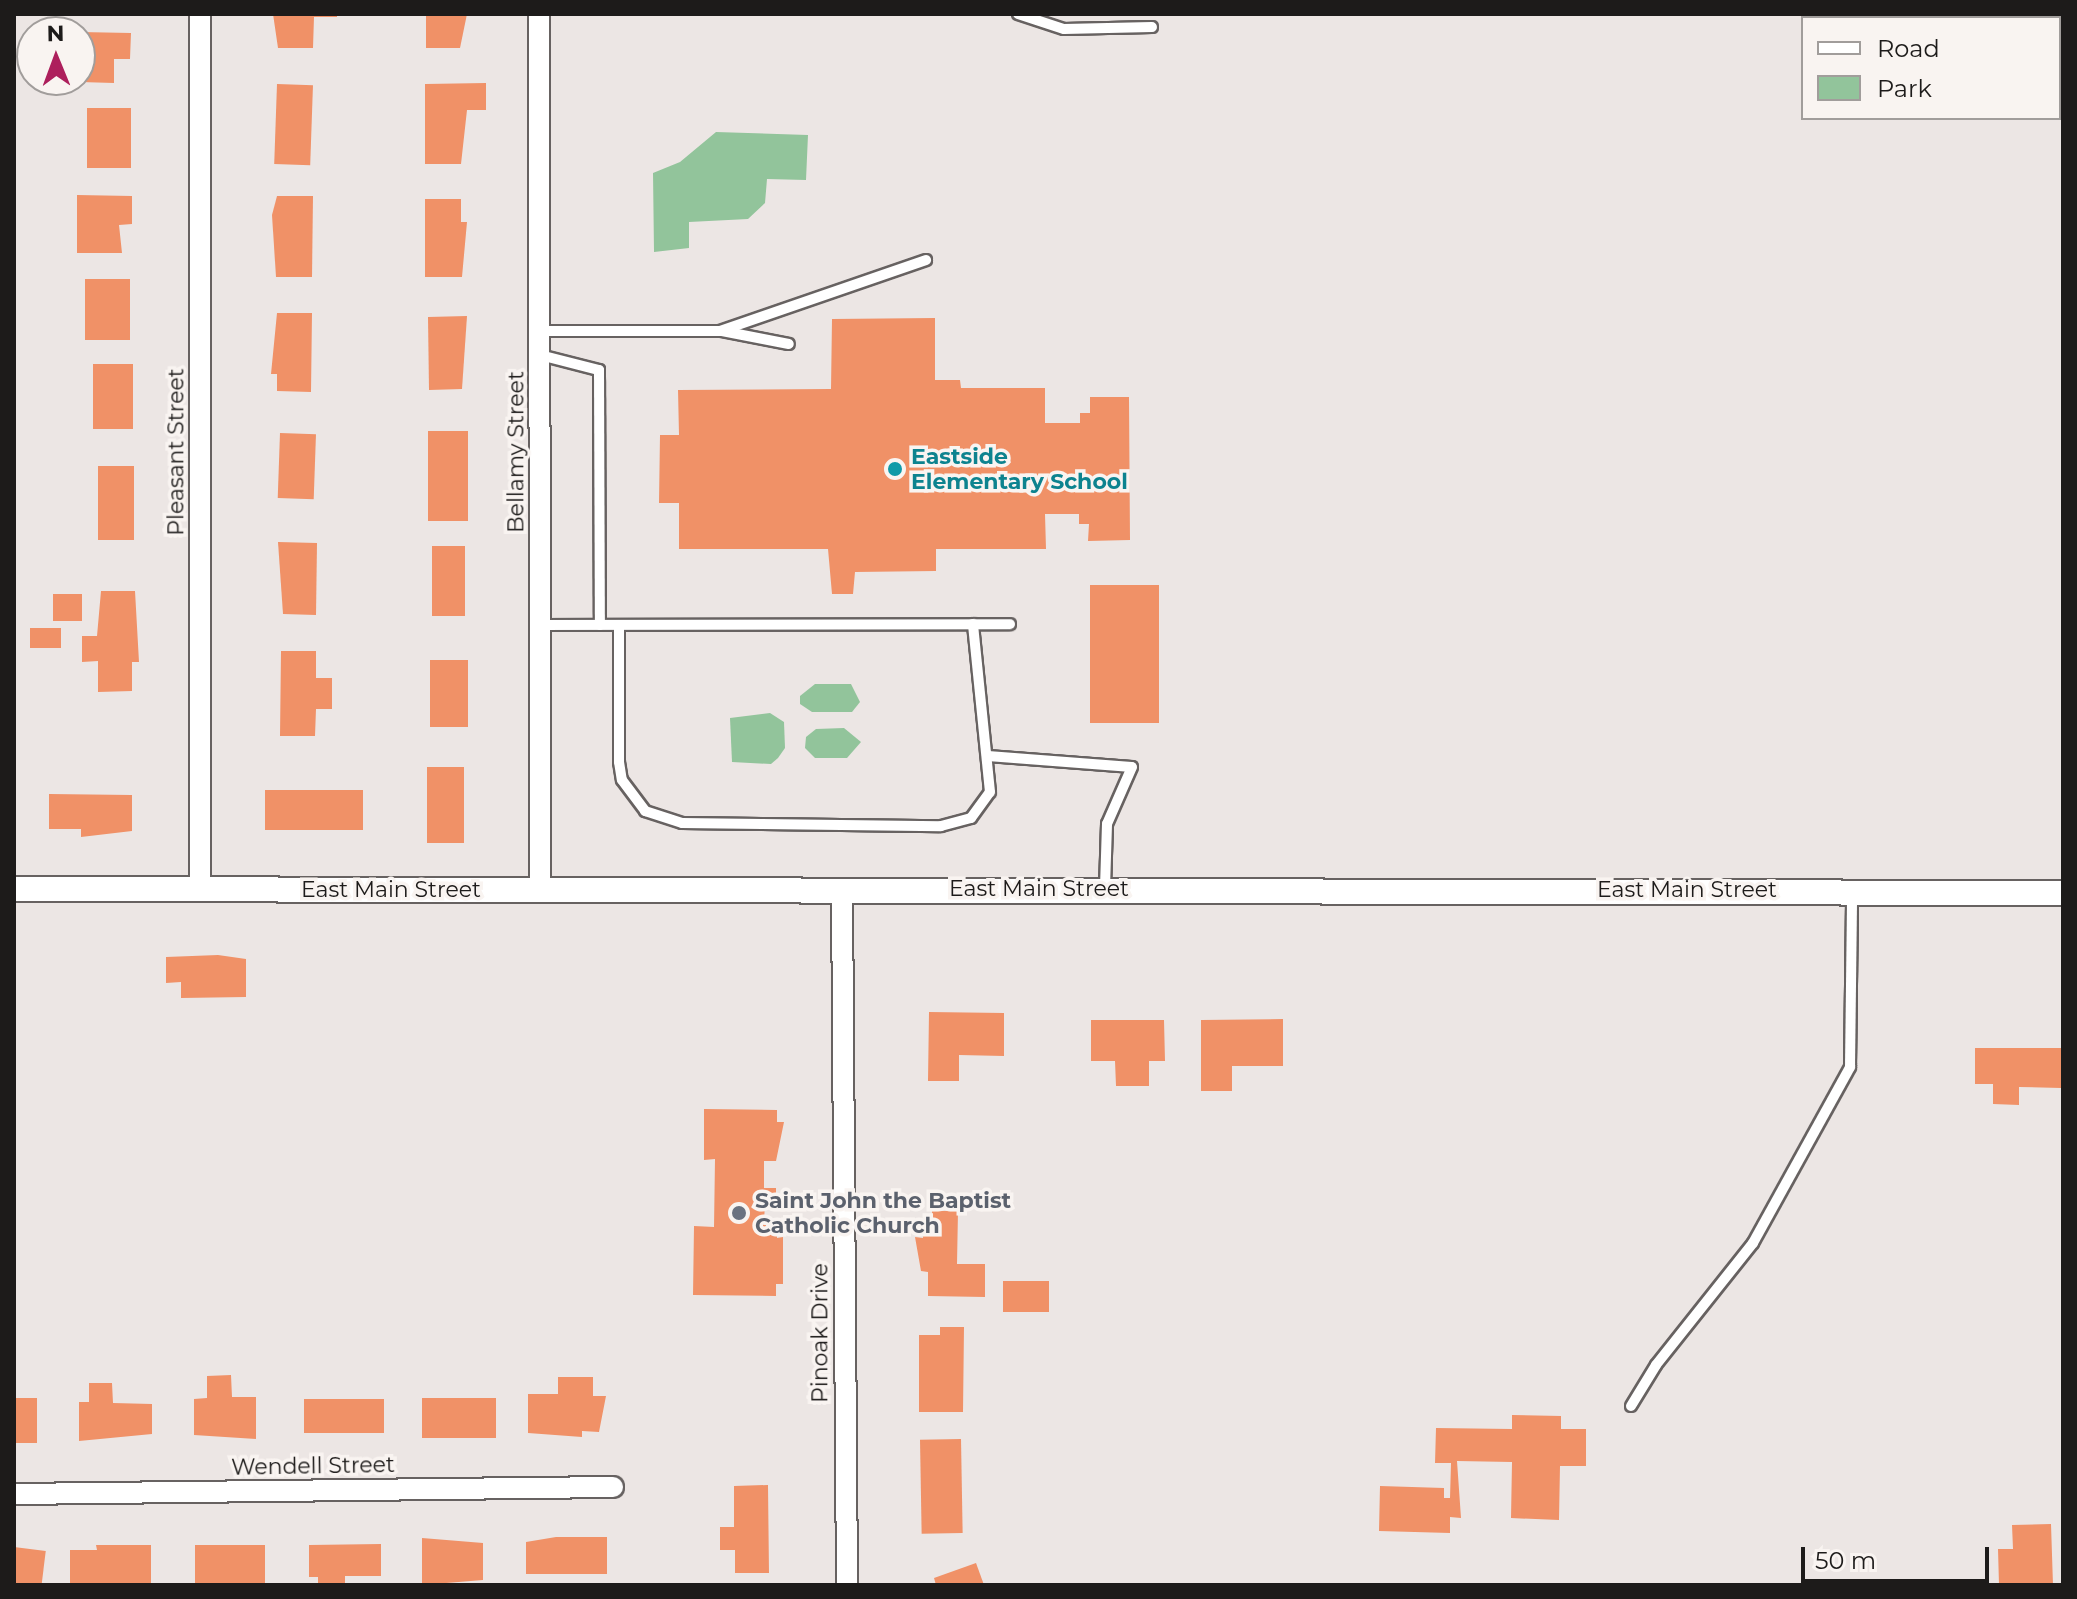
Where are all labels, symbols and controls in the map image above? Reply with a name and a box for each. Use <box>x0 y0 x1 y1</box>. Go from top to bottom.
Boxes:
north arrow <box>16 16 96 96</box>
legend <box>1801 16 2061 120</box>
text: N <box>46 20 65 47</box>
text: Road <box>1877 34 1940 63</box>
text: Park <box>1877 74 1932 103</box>
street label: Pleasant Street <box>163 368 189 536</box>
street label: Bellamy Street <box>503 371 529 533</box>
place label: Eastside Elementary School <box>911 443 1128 494</box>
marker: Eastside Elementary School <box>886 460 904 478</box>
street label: East Main Street <box>949 876 1129 902</box>
street label: East Main Street <box>301 877 481 903</box>
street label: East Main Street <box>1597 877 1777 903</box>
place label: Saint John the Baptist Catholic Church <box>755 1187 1011 1238</box>
marker: Saint John the Baptist Catholic Church <box>730 1204 748 1222</box>
street label: Pinoak Drive <box>807 1263 833 1403</box>
street label: Wendell Street <box>231 1451 395 1481</box>
scale bar <box>1805 1531 1993 1581</box>
text: 50 m <box>1815 1546 1876 1575</box>

